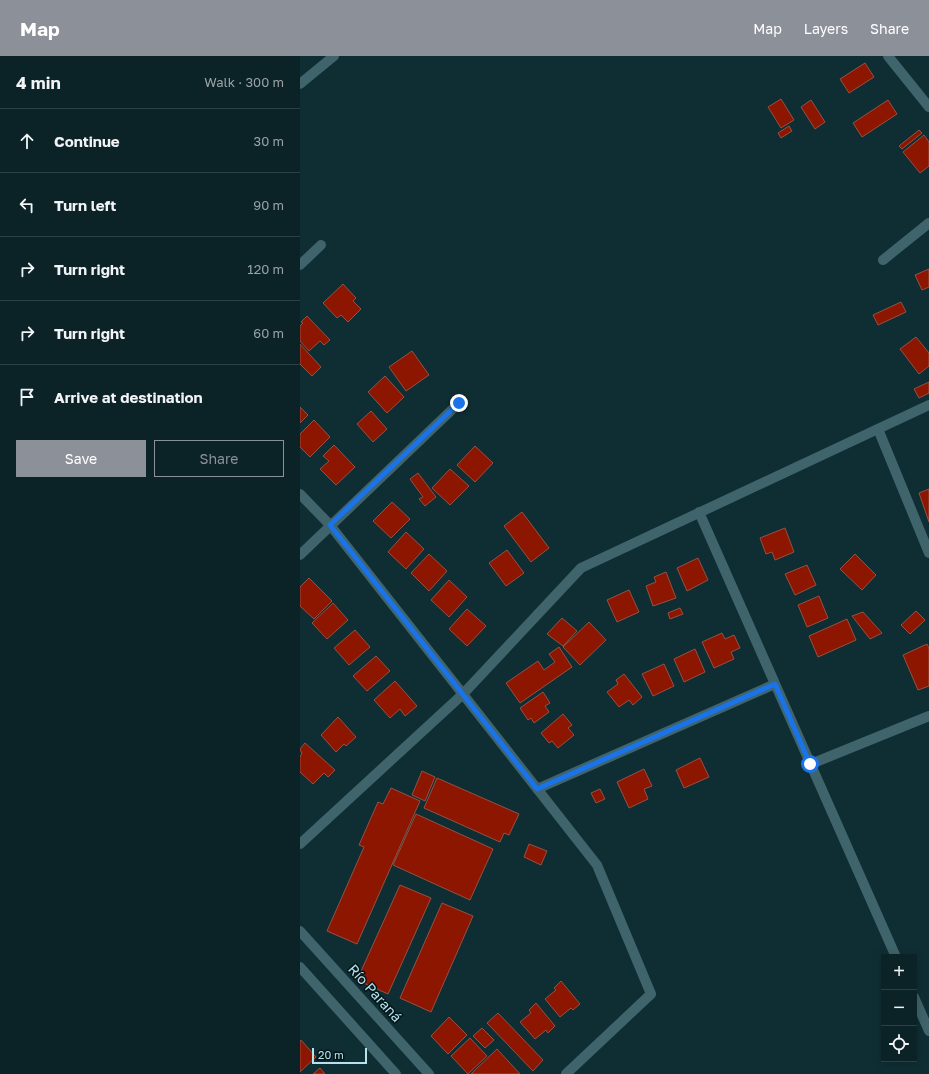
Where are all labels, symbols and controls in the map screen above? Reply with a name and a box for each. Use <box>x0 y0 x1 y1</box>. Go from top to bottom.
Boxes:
text: Map <box>20 17 60 40</box>
text: Map <box>753 20 782 37</box>
text: Layers <box>804 20 848 37</box>
text: Share <box>870 20 909 37</box>
text: 4 min <box>16 72 61 93</box>
text: Walk · 300 m <box>204 74 284 90</box>
icon: ahead <box>16 130 38 152</box>
text: Continue <box>54 132 120 150</box>
text: 30 m <box>254 133 284 149</box>
icon: left <box>16 194 38 216</box>
text: Turn left <box>54 196 116 214</box>
text: 90 m <box>253 197 284 213</box>
icon: right <box>16 258 38 280</box>
text: Turn right <box>54 260 125 278</box>
text: 120 m <box>247 261 284 277</box>
icon: right <box>16 322 38 344</box>
text: Turn right <box>54 324 125 342</box>
text: 60 m <box>253 325 284 341</box>
icon: arrive <box>16 386 38 408</box>
text: Arrive at destination <box>54 388 203 406</box>
route end <box>450 394 468 412</box>
button: Save <box>16 440 146 477</box>
button: Share <box>154 440 284 477</box>
route start <box>801 755 819 773</box>
map controls <box>881 954 917 1062</box>
button: + <box>881 954 917 990</box>
street label: Río Paraná <box>345 960 406 1025</box>
button: − <box>881 990 917 1026</box>
button: locate <box>881 1026 917 1062</box>
scale bar <box>312 1046 367 1065</box>
text: 20 m <box>318 1048 344 1061</box>

